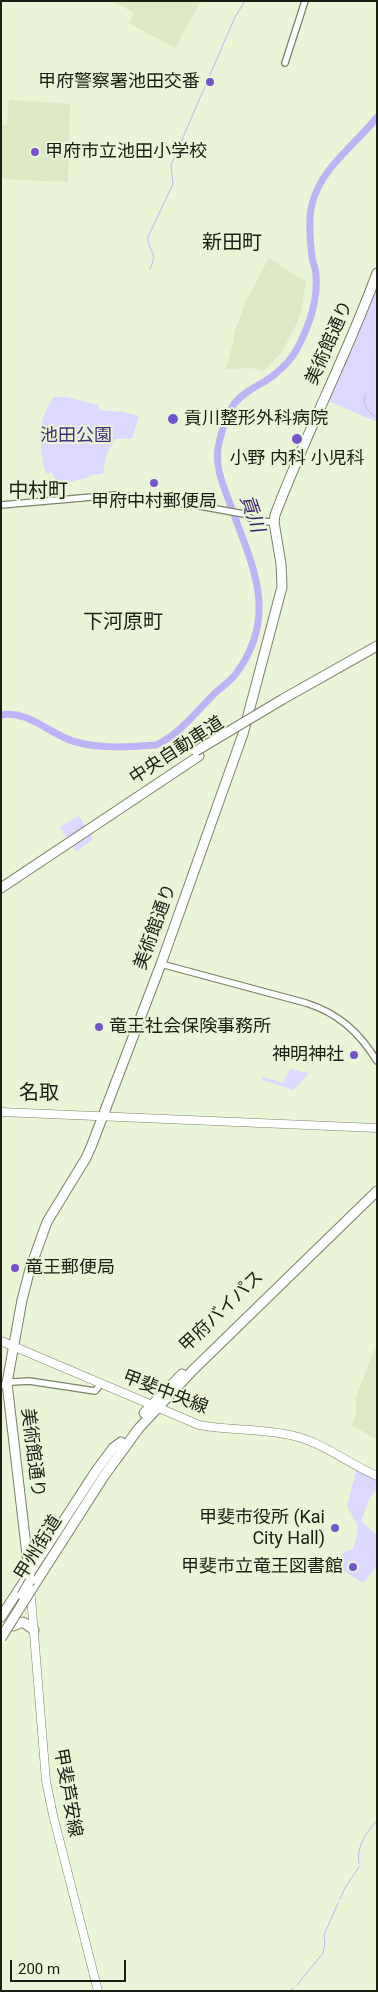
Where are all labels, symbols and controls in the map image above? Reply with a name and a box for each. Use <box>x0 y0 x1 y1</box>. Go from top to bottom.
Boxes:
place label: 甲府警察署池田交番 <box>38 71 200 93</box>
marker: 甲府警察署池田交番 <box>204 76 216 88</box>
place label: 甲府市立池田小学校 <box>45 141 207 163</box>
marker: 甲府市立池田小学校 <box>29 146 41 158</box>
district label: 新田町 <box>202 232 262 256</box>
street label: 美術館通り <box>302 297 358 389</box>
place label: 貢川整形外科病院 <box>184 408 328 430</box>
marker: 貢川整形外科病院 <box>166 412 180 426</box>
park label: 池田公園 <box>40 425 112 447</box>
marker: 小野 内科 小児科 <box>290 432 304 446</box>
place label: 小野 内科 小児科 <box>230 448 364 470</box>
marker: 甲府中村郵便局 <box>148 477 160 489</box>
district label: 中村町 <box>8 480 68 504</box>
place label: 甲府中村郵便局 <box>91 491 217 513</box>
water label: 貢川 <box>234 492 268 536</box>
district label: 下河原町 <box>83 611 163 635</box>
street label: 中央自動車道 <box>126 713 228 789</box>
street label: 美術館通り <box>130 881 182 973</box>
place label: 竜王社会保険事務所 <box>109 1016 271 1038</box>
marker: 竜王社会保険事務所 <box>93 1021 105 1033</box>
place label: 神明神社 <box>272 1044 344 1066</box>
marker: 神明神社 <box>348 1049 360 1061</box>
district label: 名取 <box>19 1082 59 1106</box>
place label: 竜王郵便局 <box>25 1257 115 1279</box>
marker: 竜王郵便局 <box>9 1262 21 1274</box>
street label: 甲府バイパス <box>176 1267 268 1357</box>
street label: 甲斐中央線 <box>119 1367 211 1419</box>
street label: 美術館通り <box>16 1407 48 1499</box>
place label: 甲斐市役所 (Kai City Hall) <box>199 1507 325 1550</box>
street label: 甲州街道 <box>11 1512 67 1584</box>
marker: 甲斐市役所 (Kai City Hall) <box>329 1522 341 1534</box>
place label: 甲斐市立竜王図書館 <box>181 1556 343 1578</box>
marker: 甲斐市立竜王図書館 <box>347 1561 359 1573</box>
street label: 甲斐芦安線 <box>49 1747 85 1839</box>
scale bar <box>12 1950 129 1982</box>
text: 200 m <box>18 1960 60 1978</box>

